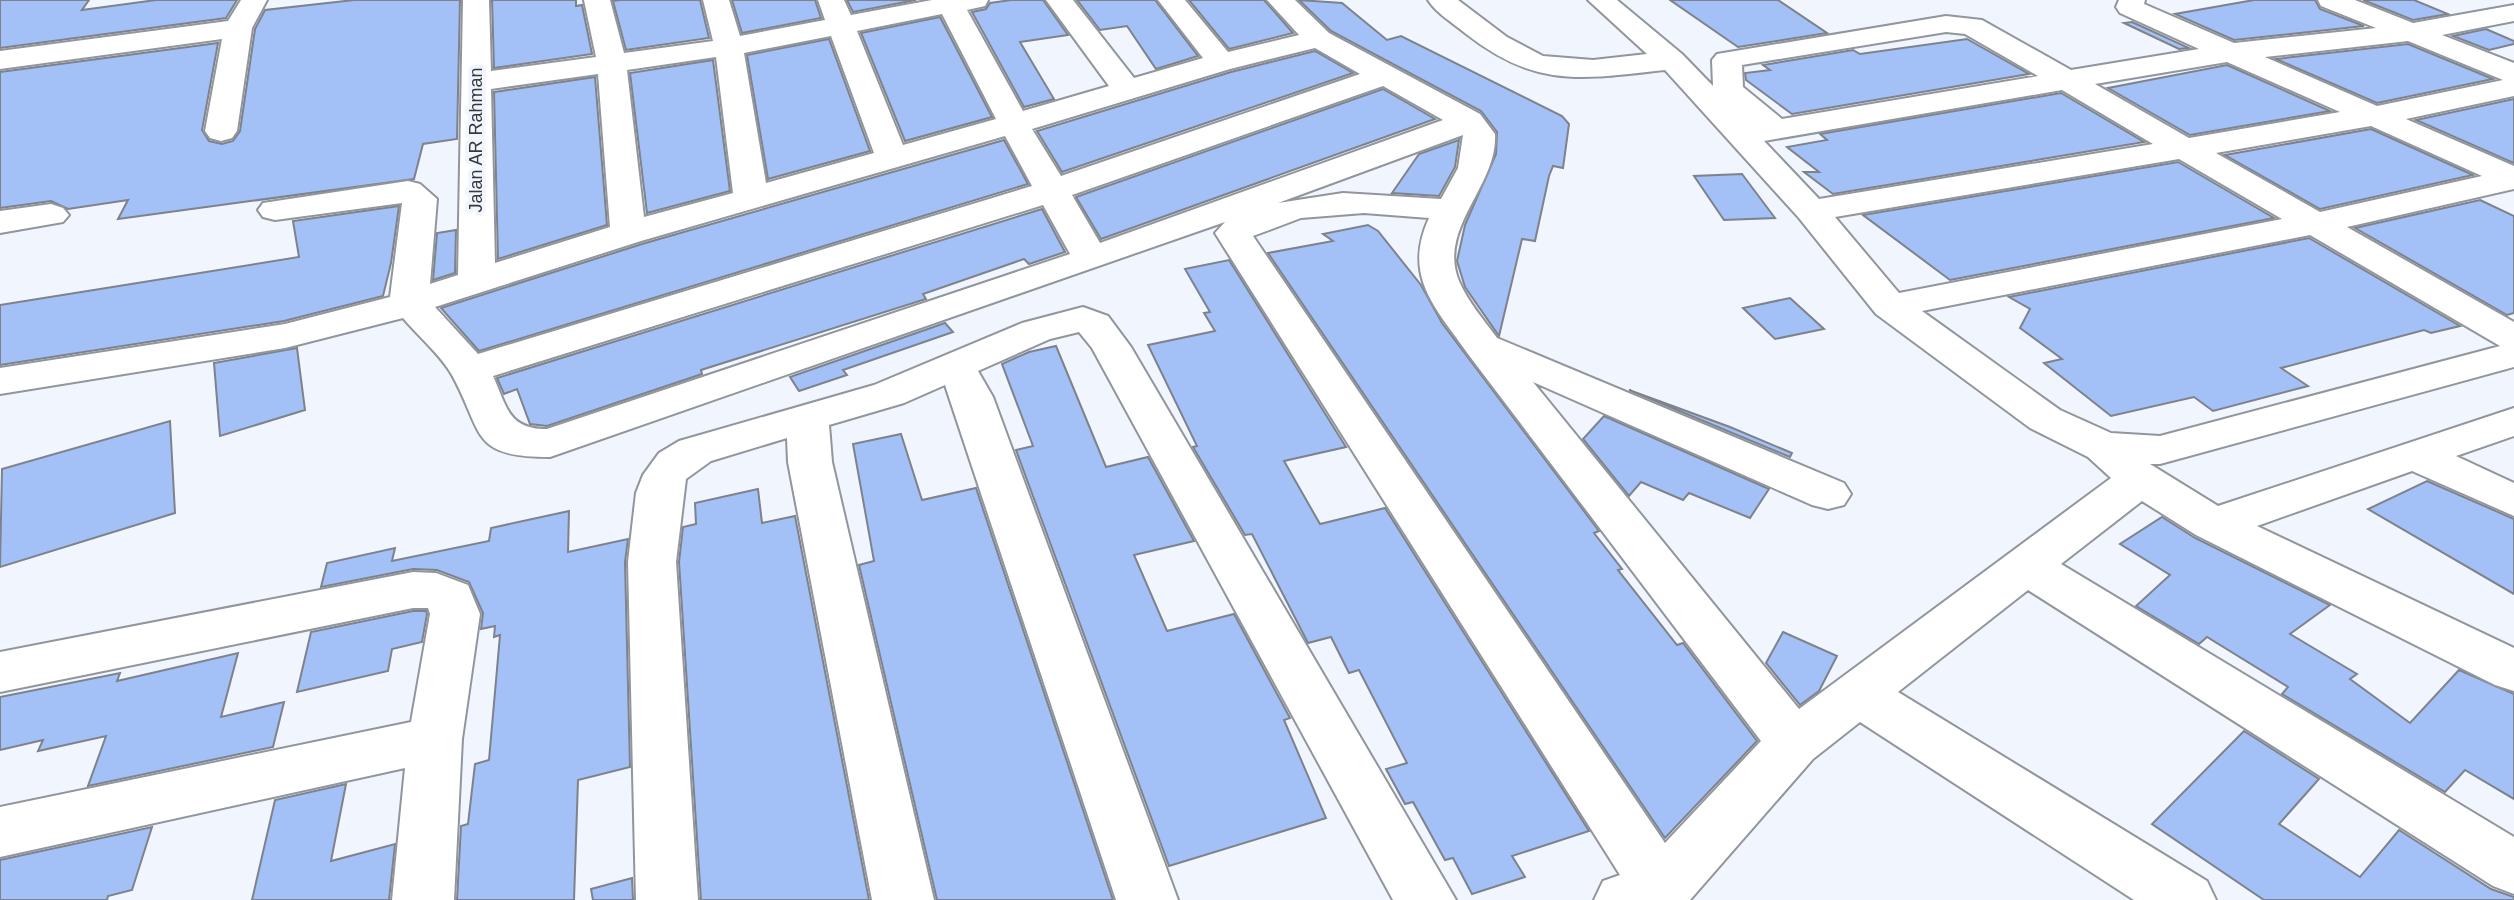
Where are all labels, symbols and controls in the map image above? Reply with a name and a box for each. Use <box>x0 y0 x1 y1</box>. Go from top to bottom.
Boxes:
street label: Jalan AR Rahman <box>466 67 486 213</box>

